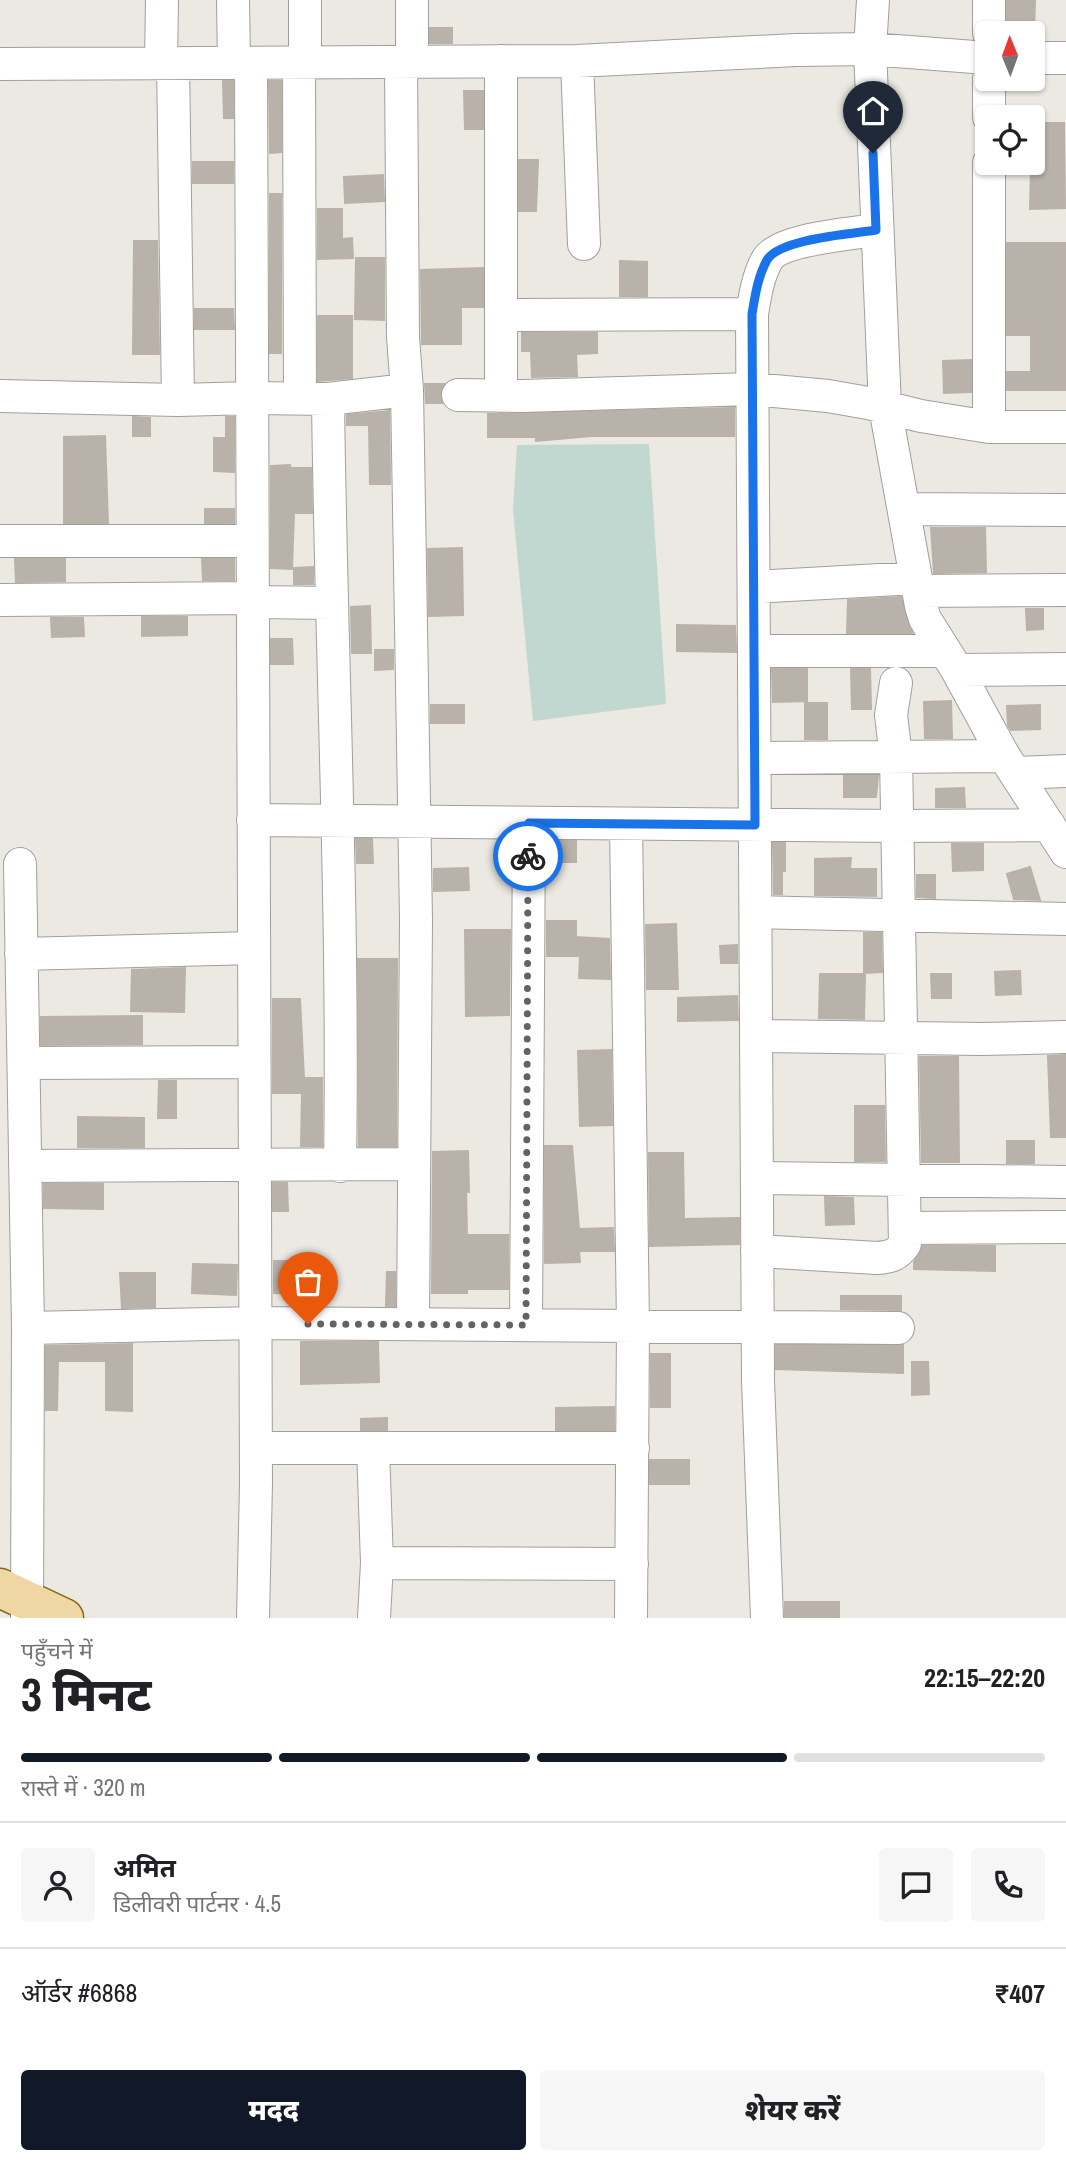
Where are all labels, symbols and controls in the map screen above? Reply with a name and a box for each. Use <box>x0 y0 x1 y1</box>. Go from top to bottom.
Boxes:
north arrow <box>975 21 1045 91</box>
map controls <box>975 21 1045 175</box>
pin <box>843 81 903 153</box>
icon: home <box>854 92 892 130</box>
button: locate <box>975 105 1045 175</box>
courier <box>493 821 563 891</box>
icon: bike <box>509 837 547 875</box>
pin <box>278 1252 338 1324</box>
icon: bag <box>289 1263 327 1301</box>
text: पहुँचने में <box>21 1635 93 1666</box>
text: 22:15–22:20 <box>924 1660 1045 1695</box>
text: 3 मिनट <box>21 1663 152 1725</box>
text: रास्ते में · 320 m <box>21 1772 146 1803</box>
button: person <box>21 1848 95 1922</box>
button: chat <box>879 1848 953 1922</box>
button: phone <box>971 1848 1045 1922</box>
text: अमित <box>113 1850 176 1885</box>
text: डिलीवरी पार्टनर · 4.5 <box>113 1888 281 1919</box>
text: ऑर्डर #6868 <box>21 1975 137 2010</box>
text: ₹407 <box>994 1976 1045 2011</box>
button: मदद <box>21 2070 526 2150</box>
button: शेयर करें <box>540 2070 1045 2150</box>

